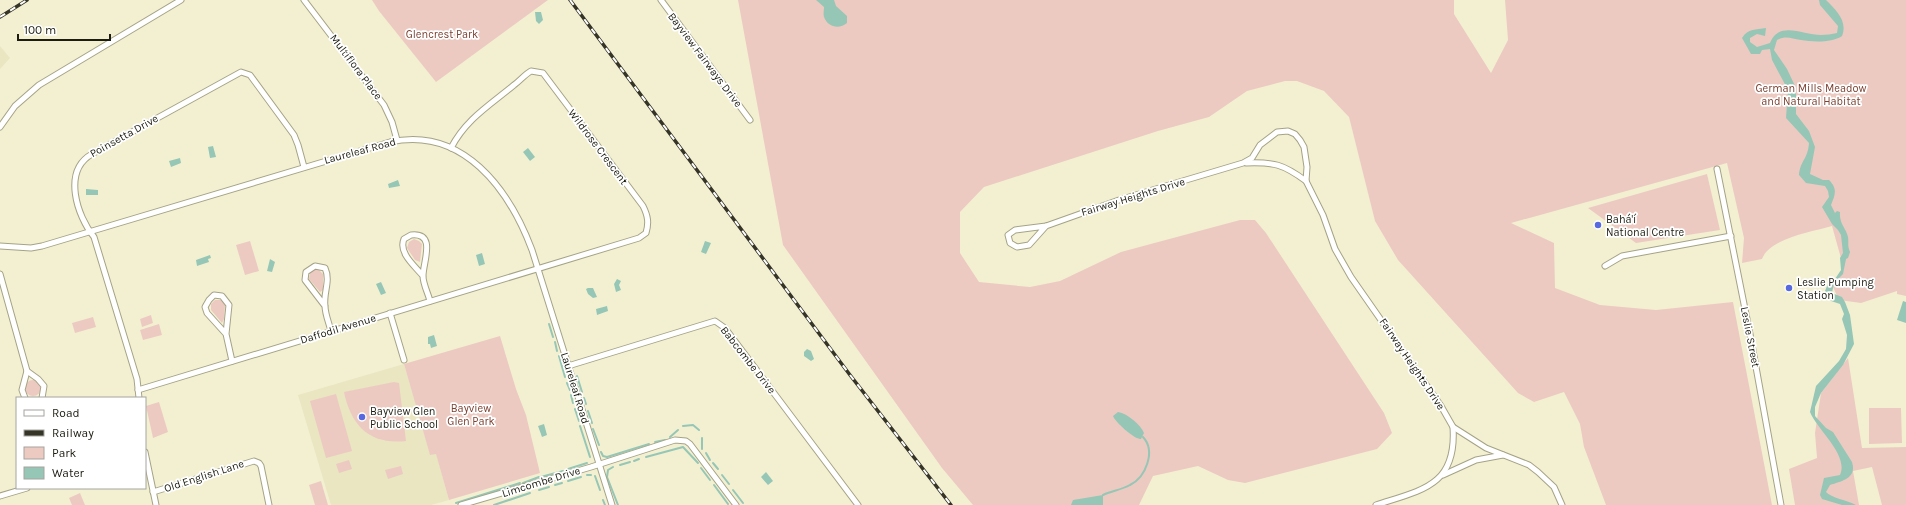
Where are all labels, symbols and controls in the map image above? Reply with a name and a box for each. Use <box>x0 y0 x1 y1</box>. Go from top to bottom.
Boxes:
street label: Bayview Fairways Drive <box>665 10 745 110</box>
scale bar <box>18 16 110 42</box>
text: 100 m <box>24 23 56 37</box>
park label: Glencrest Park <box>406 28 478 41</box>
street label: Multiflora Place <box>327 32 385 103</box>
park label: German Mills Meadow and Natural Habitat <box>1756 82 1867 108</box>
street label: Wildrose Crescent <box>565 107 631 187</box>
street label: Poinsetta Drive <box>88 112 161 160</box>
street label: Laureleaf Road <box>323 135 397 167</box>
street label: Fairway Heights Drive <box>1079 175 1187 219</box>
place label: Bahá'í National Centre <box>1606 213 1685 239</box>
marker: Bahá'í National Centre <box>1593 220 1603 230</box>
place label: Leslie Pumping Station <box>1797 276 1875 302</box>
marker: Leslie Pumping Station <box>1784 283 1794 293</box>
street label: Leslie Street <box>1738 306 1762 368</box>
street label: Daffodil Avenue <box>299 311 378 347</box>
street label: Fairway Heights Drive <box>1376 316 1448 413</box>
street label: Babcombe Drive <box>718 324 779 397</box>
street label: Laureleaf Road <box>558 351 592 425</box>
legend <box>16 397 146 489</box>
park label: Bayview Glen Park <box>447 402 495 428</box>
place label: Bayview Glen Public School <box>370 405 438 431</box>
text: Road <box>52 406 80 420</box>
marker: Bayview Glen Public School <box>357 412 367 422</box>
text: Railway <box>52 426 94 440</box>
text: Park <box>52 446 77 460</box>
street label: Old English Lane <box>162 457 246 495</box>
street label: Limcombe Drive <box>500 464 582 500</box>
text: Water <box>52 466 85 480</box>

